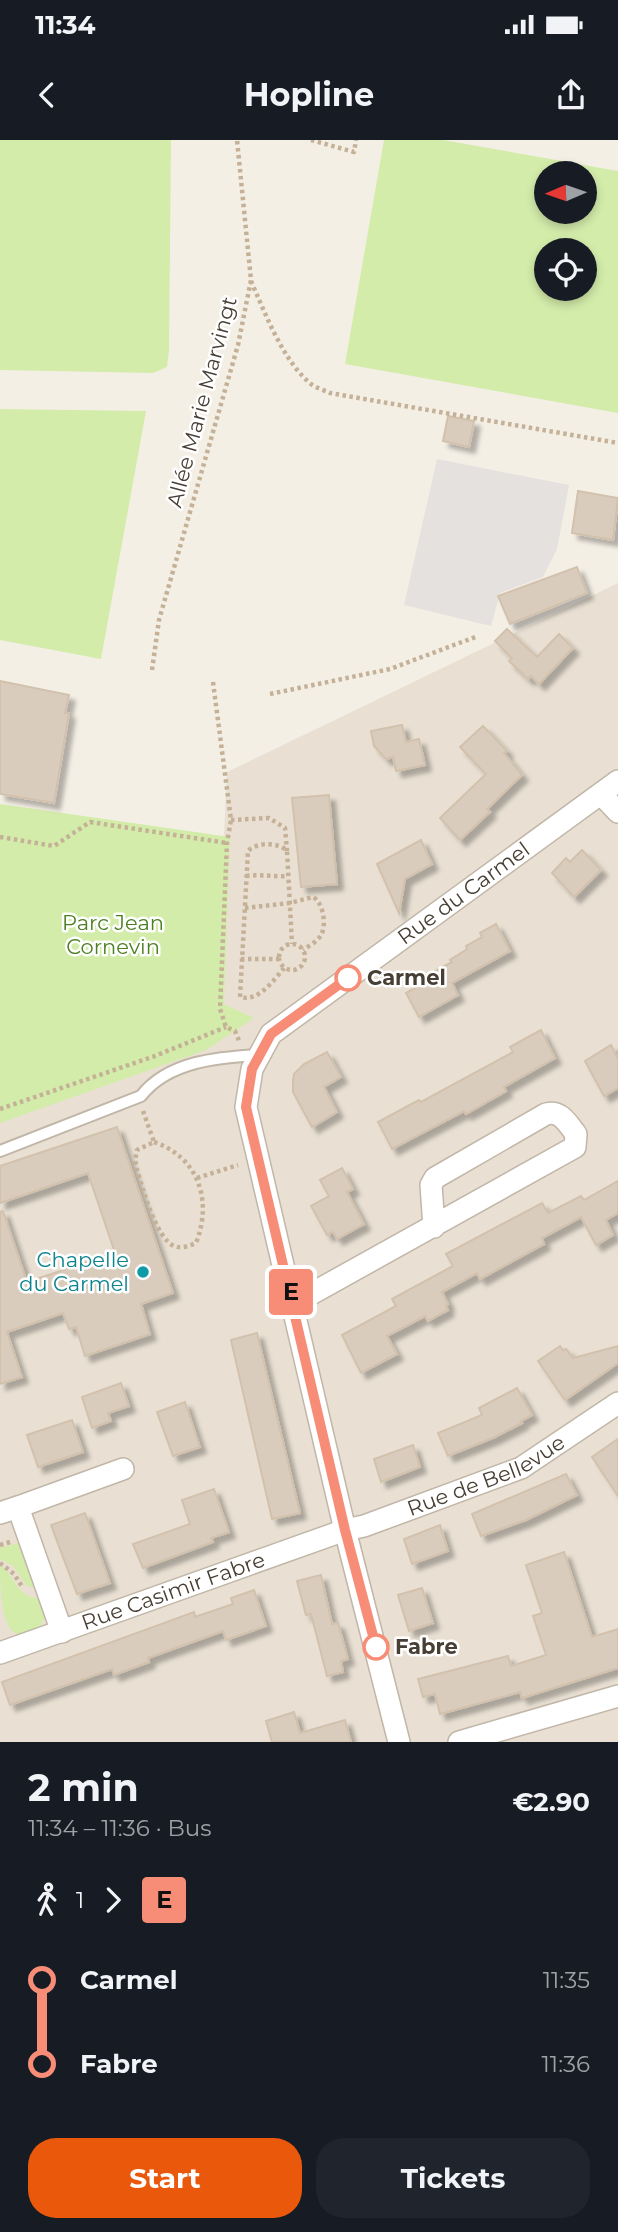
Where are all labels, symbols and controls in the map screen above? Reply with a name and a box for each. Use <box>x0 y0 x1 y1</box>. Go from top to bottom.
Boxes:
text: 11:34 <box>35 9 96 41</box>
text: Hopline <box>244 75 374 114</box>
icon: back <box>28 76 66 114</box>
icon: share <box>552 76 590 114</box>
north arrow <box>534 161 597 224</box>
map controls <box>534 161 597 301</box>
button: locate <box>534 238 597 301</box>
street label: Allée Marie Marvingt <box>161 294 242 510</box>
street label: Rue du Carmel <box>392 837 534 950</box>
park label: Parc Jean Cornevin <box>62 910 164 959</box>
marker: Carmel <box>335 965 361 991</box>
place label: Carmel <box>367 965 446 990</box>
place label: Chapelle du Carmel <box>19 1247 129 1296</box>
marker: Chapelle du Carmel <box>135 1264 151 1280</box>
line badge: E <box>268 1269 314 1315</box>
text: E <box>283 1277 299 1306</box>
street label: Rue de Bellevue <box>404 1429 569 1521</box>
street label: Rue Casimir Fabre <box>78 1547 268 1635</box>
marker: Fabre <box>363 1634 389 1660</box>
place label: Fabre <box>395 1634 458 1659</box>
text: 2 min <box>28 1764 139 1811</box>
text: €2.90 <box>512 1786 590 1818</box>
text: 11:34 – 11:36 · Bus <box>28 1814 212 1842</box>
icon: walk <box>28 1881 66 1919</box>
icon: forward <box>94 1881 132 1919</box>
text: E <box>156 1885 172 1914</box>
text: 1 <box>76 1886 84 1914</box>
text: Carmel <box>80 1964 178 1996</box>
text: 11:35 <box>543 1966 590 1994</box>
text: Fabre <box>80 2048 158 2080</box>
text: 11:36 <box>542 2050 590 2078</box>
button: Start <box>28 2138 302 2218</box>
button: Tickets <box>316 2138 590 2218</box>

